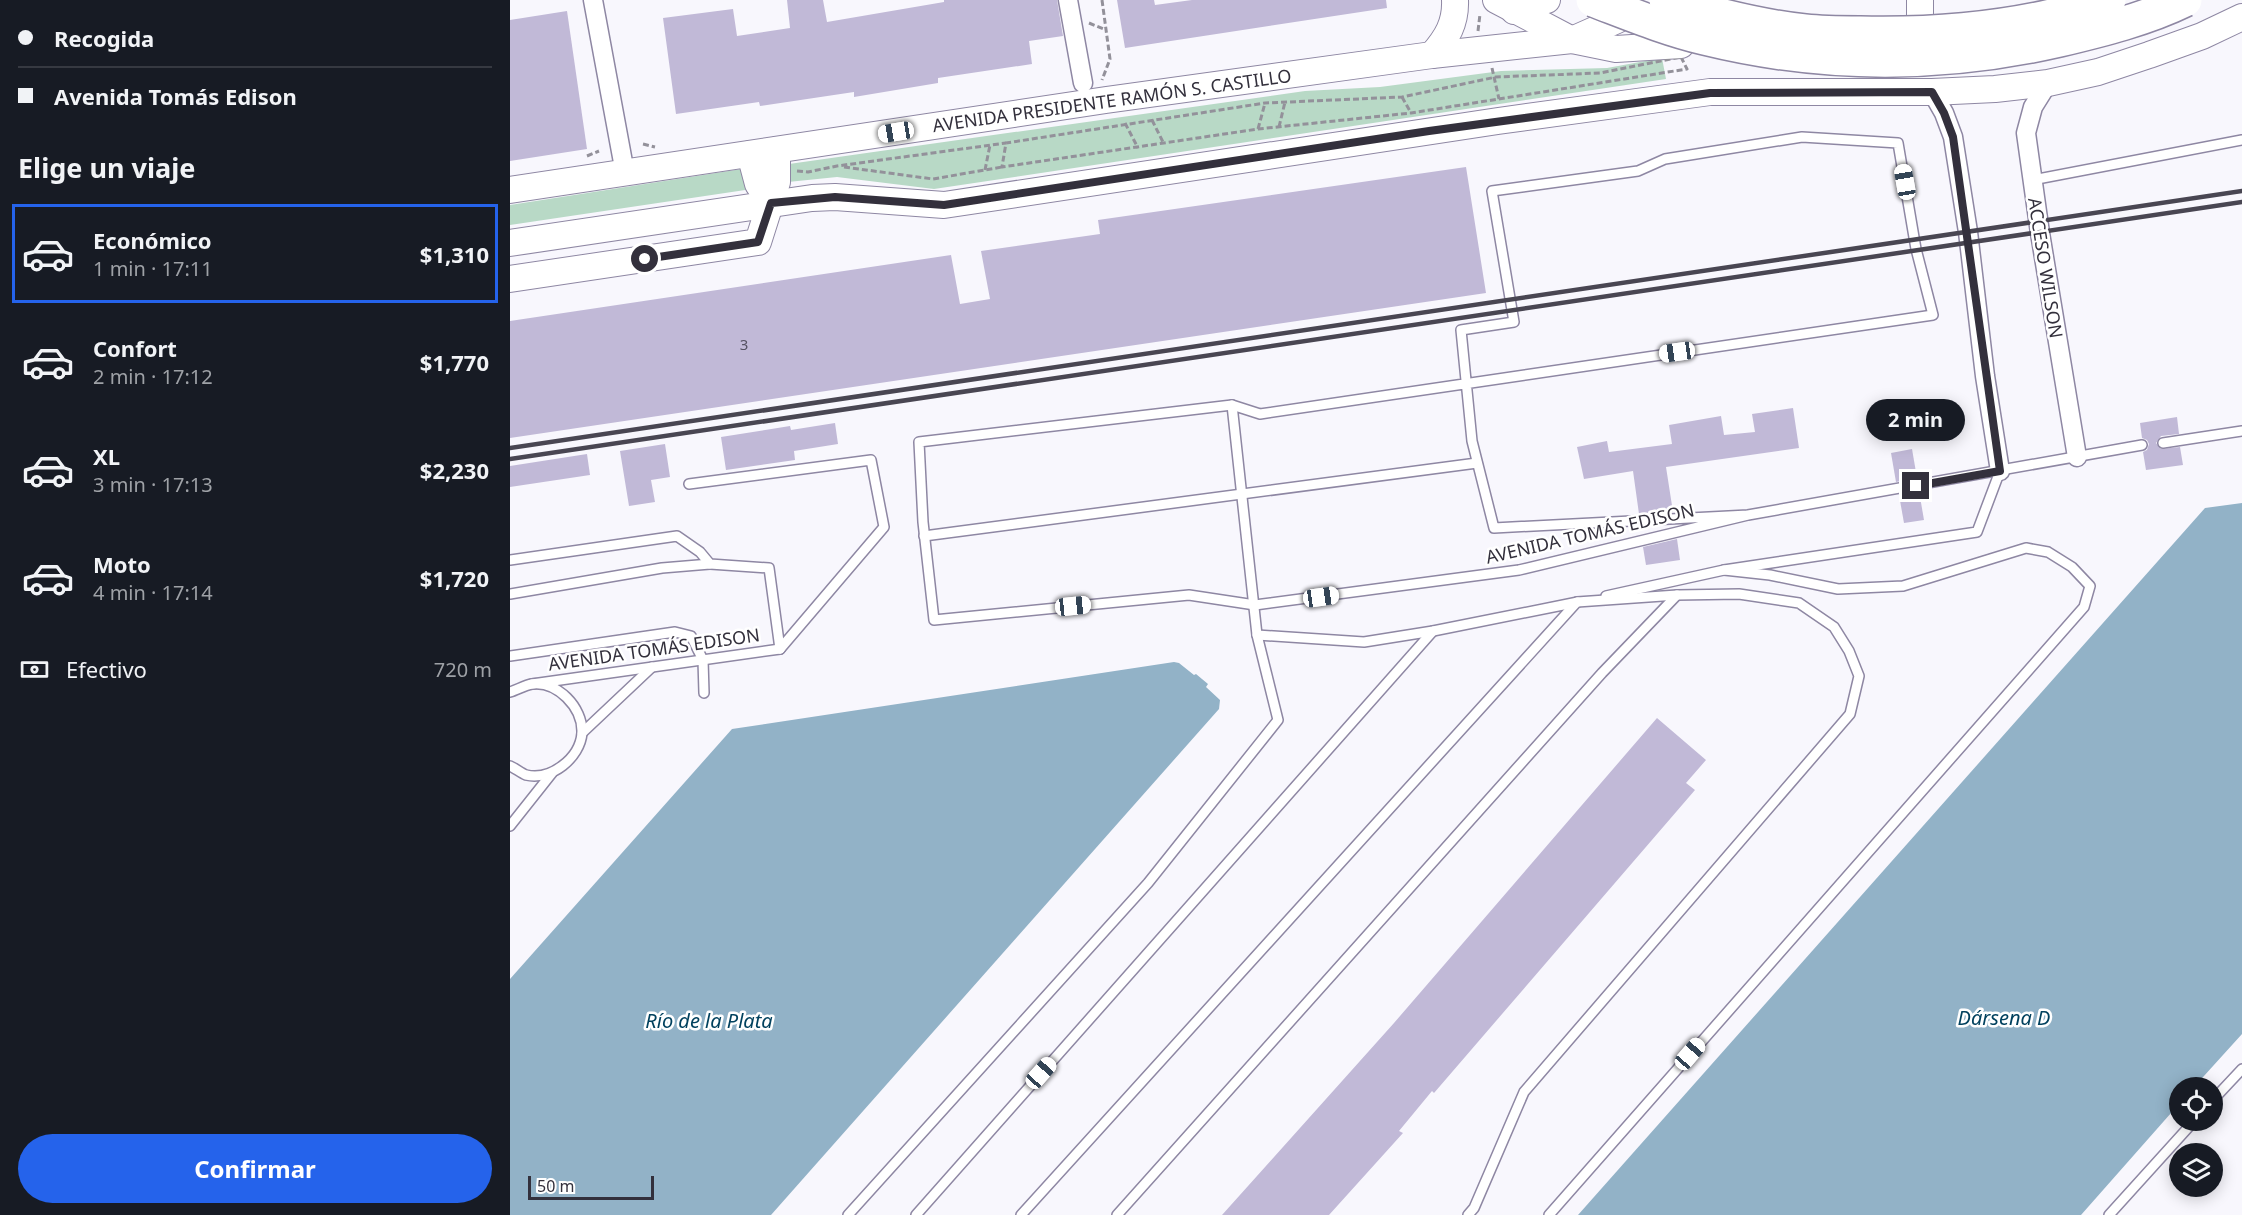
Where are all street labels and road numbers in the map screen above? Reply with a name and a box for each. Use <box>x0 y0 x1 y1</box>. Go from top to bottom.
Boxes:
street label: AVENIDA PRESIDENTE RAMÓN S. CASTILLO <box>931 63 1293 137</box>
street label: ACCESO WILSON <box>2023 196 2069 340</box>
street label: AVENIDA TOMÁS EDISON <box>1483 497 1696 569</box>
street label: AVENIDA TOMÁS EDISON <box>547 622 761 676</box>

